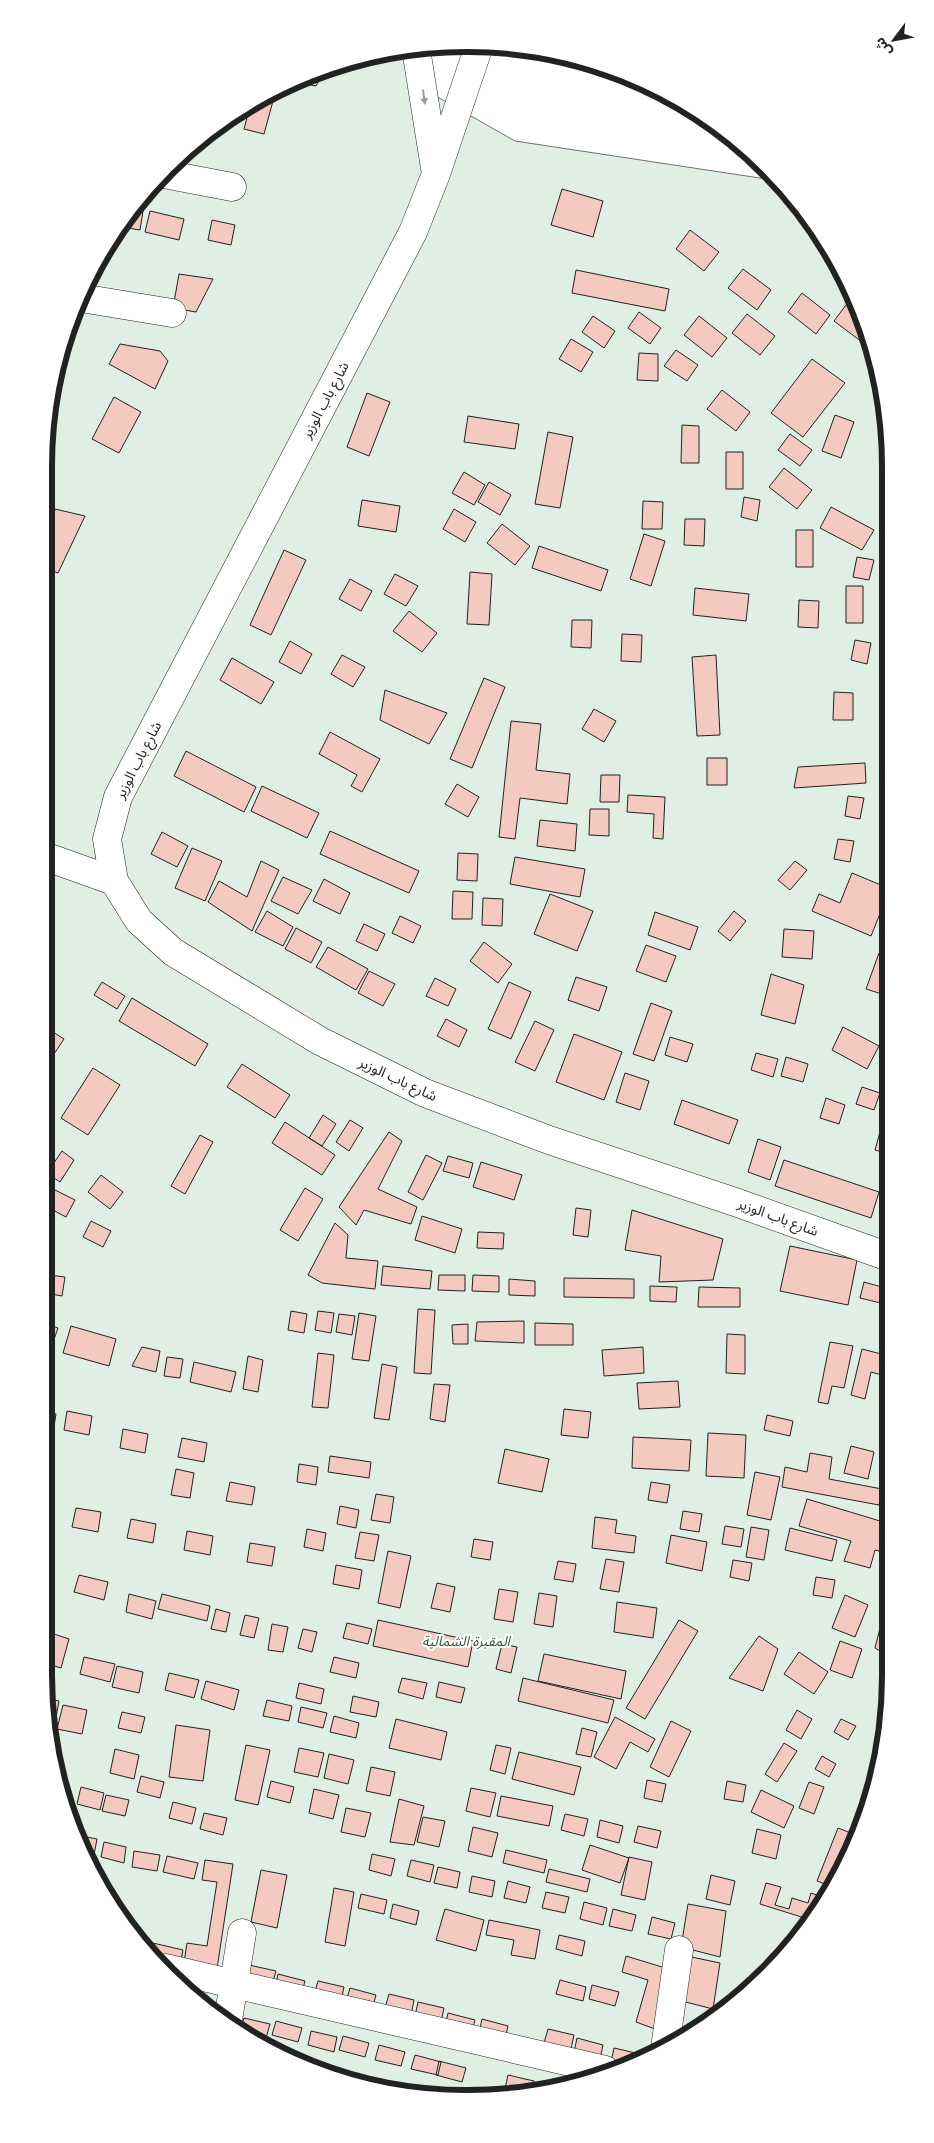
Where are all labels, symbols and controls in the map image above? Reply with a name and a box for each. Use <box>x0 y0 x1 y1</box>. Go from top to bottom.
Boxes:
north arrow <box>869 15 919 65</box>
text: ش <box>870 34 896 60</box>
one-way arrow <box>421 89 429 105</box>
street label: شارع باب الوزير <box>297 358 355 443</box>
street label: شارع باب الوزير <box>110 718 167 803</box>
street label: شارع باب الوزير <box>354 1053 440 1107</box>
street label: شارع باب الوزير <box>734 1194 821 1242</box>
park label: المقبرة الشمالية <box>422 1632 512 1650</box>

